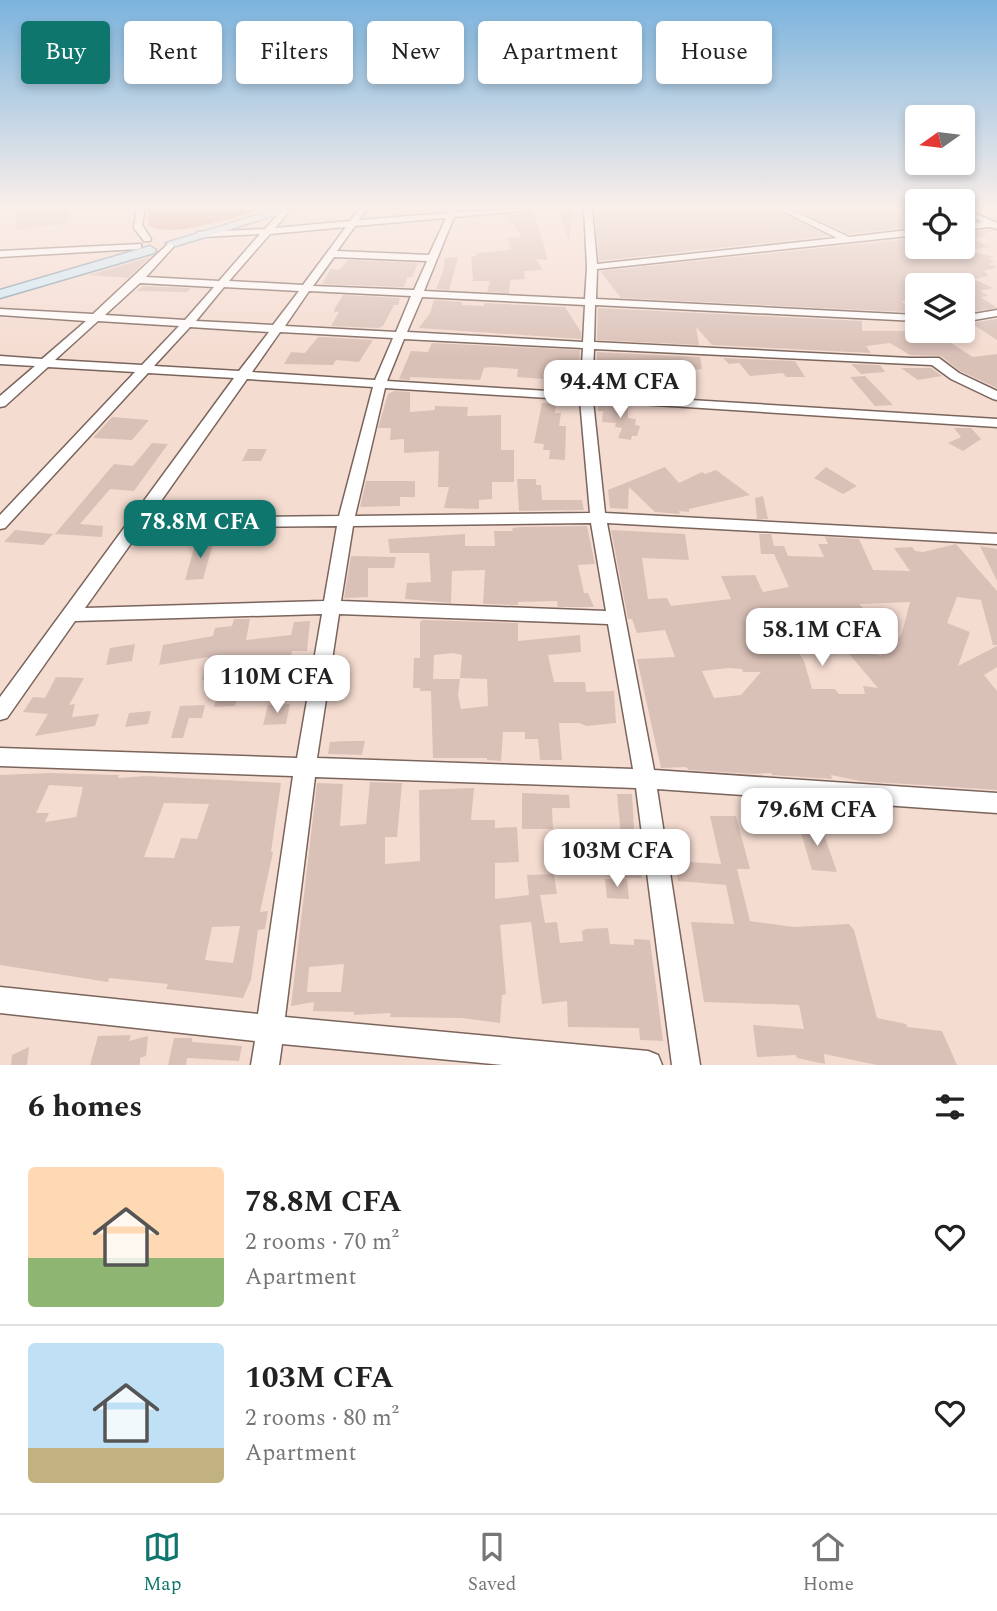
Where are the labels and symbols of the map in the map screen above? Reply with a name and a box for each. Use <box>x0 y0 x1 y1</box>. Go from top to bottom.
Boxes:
north arrow <box>905 105 975 175</box>
pin: 94.4M CFA <box>540 360 700 420</box>
pin: 78.8M CFA <box>120 500 280 560</box>
pin: 58.1M CFA <box>742 608 902 668</box>
pin: 110M CFA <box>205 656 349 715</box>
pin: 79.6M CFA <box>737 788 897 848</box>
pin: 103M CFA <box>545 830 689 889</box>

